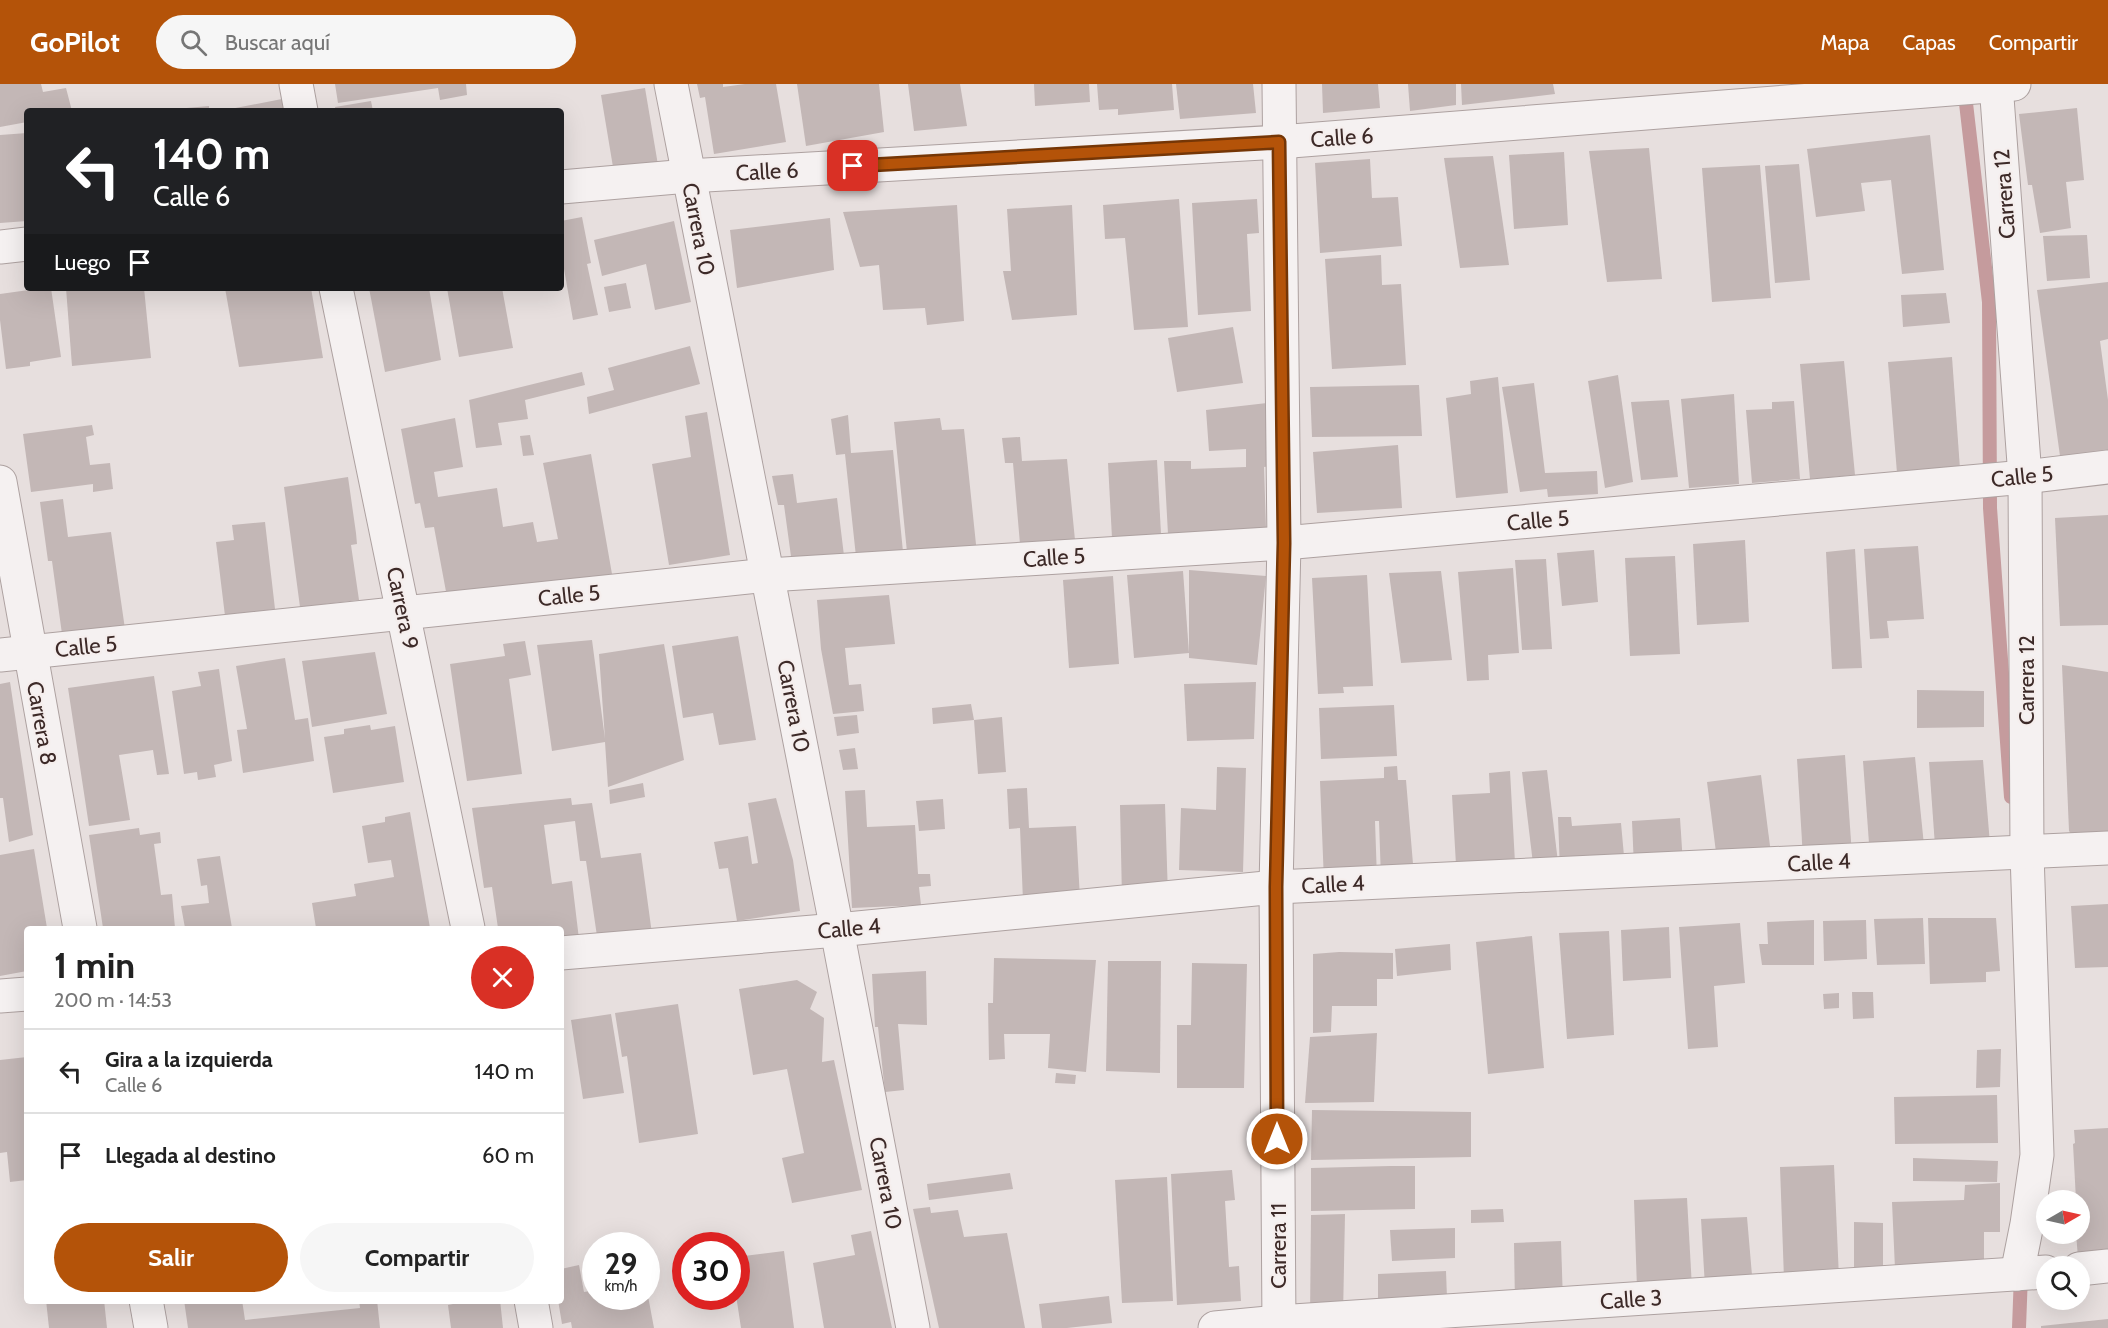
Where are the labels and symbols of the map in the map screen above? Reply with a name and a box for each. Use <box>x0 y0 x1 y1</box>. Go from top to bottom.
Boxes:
street label: Calle 6 <box>1310 122 1374 153</box>
pin <box>827 140 878 191</box>
street label: Carrera 12 <box>1988 148 2021 240</box>
street label: Calle 6 <box>735 156 799 187</box>
street label: Carrera 10 <box>676 180 721 278</box>
street label: Calle 5 <box>1990 460 2055 493</box>
street label: Calle 5 <box>1506 504 1570 537</box>
street label: Calle 5 <box>1022 542 1086 573</box>
street label: Carrera 9 <box>381 564 424 652</box>
street label: Calle 5 <box>537 579 602 612</box>
street label: Calle 5 <box>54 630 119 663</box>
street label: Carrera 12 <box>2013 635 2040 725</box>
street label: Carrera 10 <box>771 657 816 755</box>
street label: Carrera 8 <box>21 679 62 767</box>
street label: Calle 4 <box>1787 847 1852 878</box>
street label: Calle 4 <box>1301 869 1366 900</box>
street label: Calle 4 <box>816 912 882 945</box>
position arrow <box>1245 1107 1309 1171</box>
street label: Carrera 10 <box>863 1134 908 1232</box>
north arrow <box>2036 1190 2090 1244</box>
street label: Carrera 11 <box>1265 1203 1292 1289</box>
speed limit sign: 30 <box>672 1232 750 1310</box>
street label: Calle 3 <box>1599 1284 1663 1315</box>

